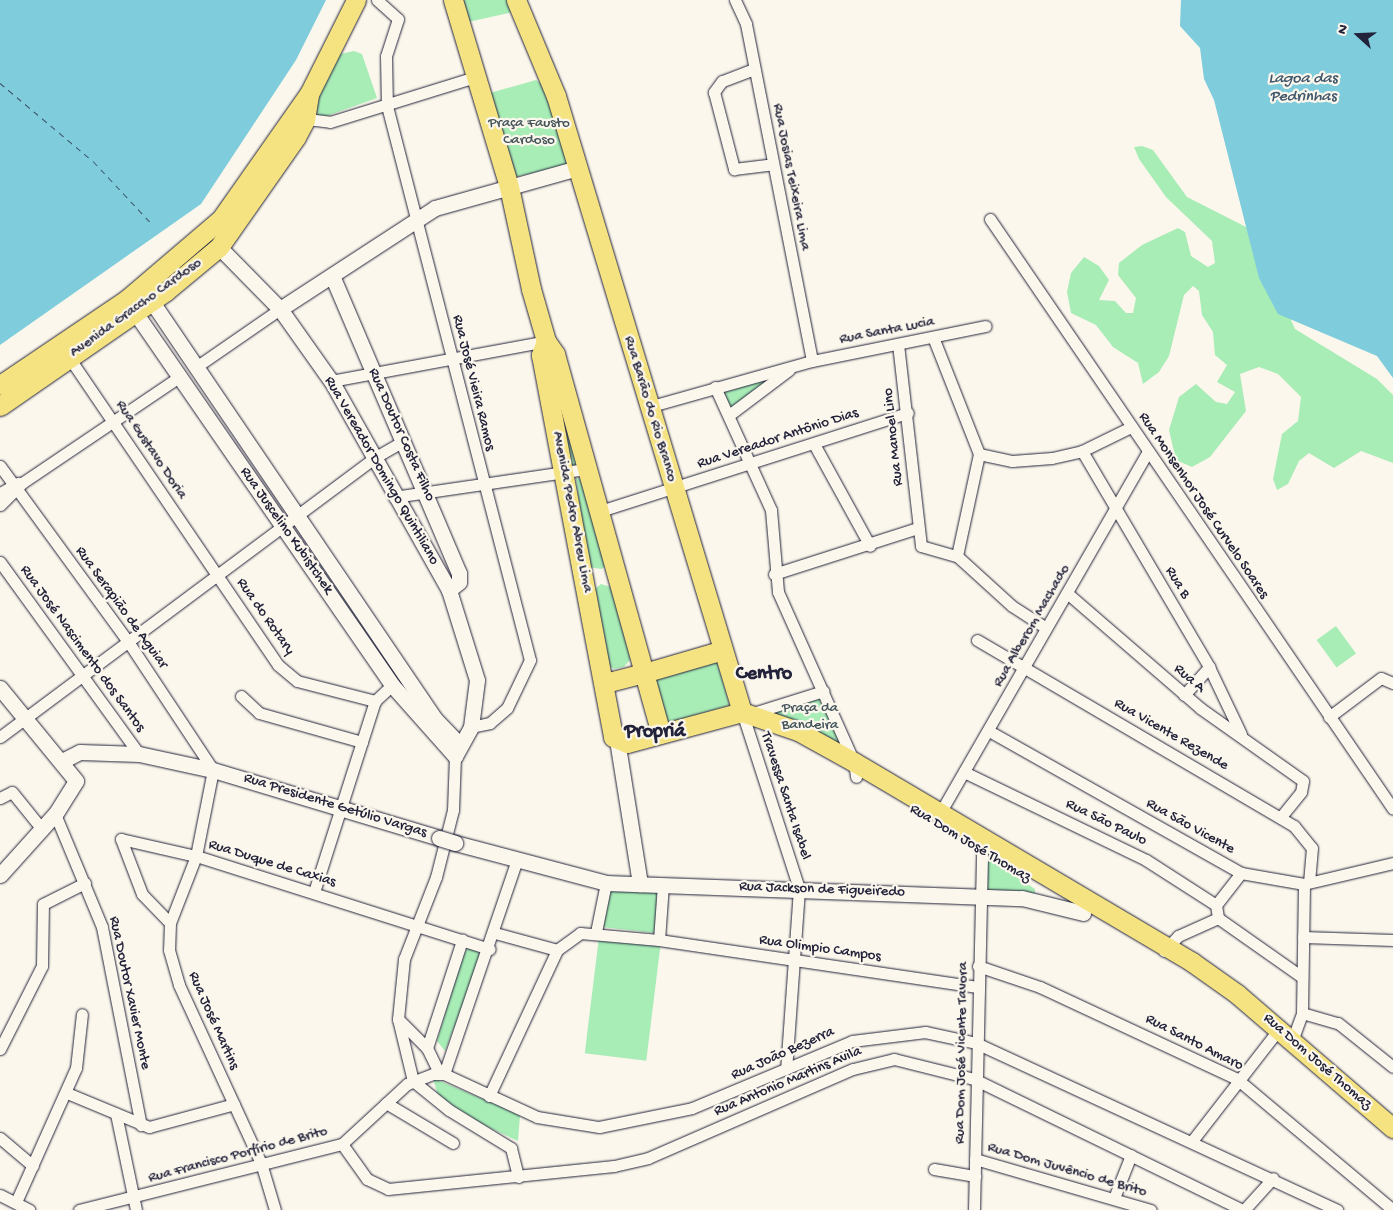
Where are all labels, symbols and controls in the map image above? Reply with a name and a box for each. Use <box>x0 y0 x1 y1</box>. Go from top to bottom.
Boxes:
north arrow <box>1333 10 1383 60</box>
text: N <box>1334 23 1353 37</box>
water label: Lagoa das Pedrinhas <box>1269 70 1337 108</box>
street label: Rua Josias Teixeira Lima <box>768 102 814 252</box>
park label: Praça Fausto Cardoso <box>488 114 570 149</box>
street label: Avenida Graccho Cardoso <box>67 254 205 362</box>
street label: Rua José Vieira Ramos <box>447 313 499 453</box>
street label: Rua Santa Lucia <box>838 313 936 349</box>
street label: Rua Barão do Rio Branco <box>619 334 681 484</box>
street label: Rua Doutor Costa Filho <box>364 366 438 504</box>
street label: Rua Vereador Domingo Quintiliano <box>320 373 442 569</box>
street label: Rua Manoel Lino <box>880 387 908 487</box>
street label: Rua Gustavo Doria <box>111 397 191 503</box>
street label: Rua Vereador Antônio Dias <box>695 404 861 474</box>
street label: Rua Monsenhor José Curvelo Soares <box>1134 409 1272 603</box>
street label: Avenida Pedro Abreu Lima <box>548 430 596 594</box>
street label: Rua Juscelino Kubistchek <box>235 464 337 598</box>
street label: Rua Serapião de Aguiar <box>71 543 171 673</box>
street label: Rua Alberom Machado <box>990 561 1074 691</box>
street label: Rua José Nascimento dos Santos <box>15 562 149 736</box>
street label: Rua B <box>1160 564 1194 602</box>
street label: Rua do Rotary <box>232 575 298 659</box>
street label: Rua A <box>1170 661 1208 697</box>
district label: Centro <box>736 662 792 686</box>
street label: Rua Vicente Rezende <box>1110 695 1232 775</box>
park label: Praça da Bandeira <box>782 699 838 734</box>
district label: Propriá <box>625 720 685 744</box>
street label: Travessa Santa Isabel <box>756 730 814 862</box>
street label: Rua Presidente Getúlio Vargas <box>241 770 429 842</box>
street label: Rua São Vicente <box>1142 795 1238 859</box>
street label: Rua São Paulo <box>1062 796 1150 850</box>
street label: Rua Dom José Thomaz <box>906 801 1034 887</box>
street label: Rua Duque de Caxias <box>206 836 338 892</box>
street label: Rua Jackson de Figueiredo <box>739 878 905 902</box>
street label: Rua Doutor Xavier Monte <box>104 915 154 1071</box>
street label: Rua Olimpio Campos <box>758 932 882 966</box>
street label: Rua Dom José Vicente Tavora <box>951 962 973 1144</box>
street label: Rua José Martins <box>183 969 243 1073</box>
street label: Rua Dom José Thomaz <box>1259 1010 1375 1114</box>
street label: Rua Santo Amaro <box>1142 1011 1246 1075</box>
street label: Rua João Bezerra <box>729 1023 837 1085</box>
street label: Rua Antonio Martins Avila <box>712 1043 864 1121</box>
street label: Rua Francisco Porfírio de Brito <box>146 1122 330 1188</box>
street label: Rua Dom Juvêncio de Brito <box>985 1139 1149 1201</box>

